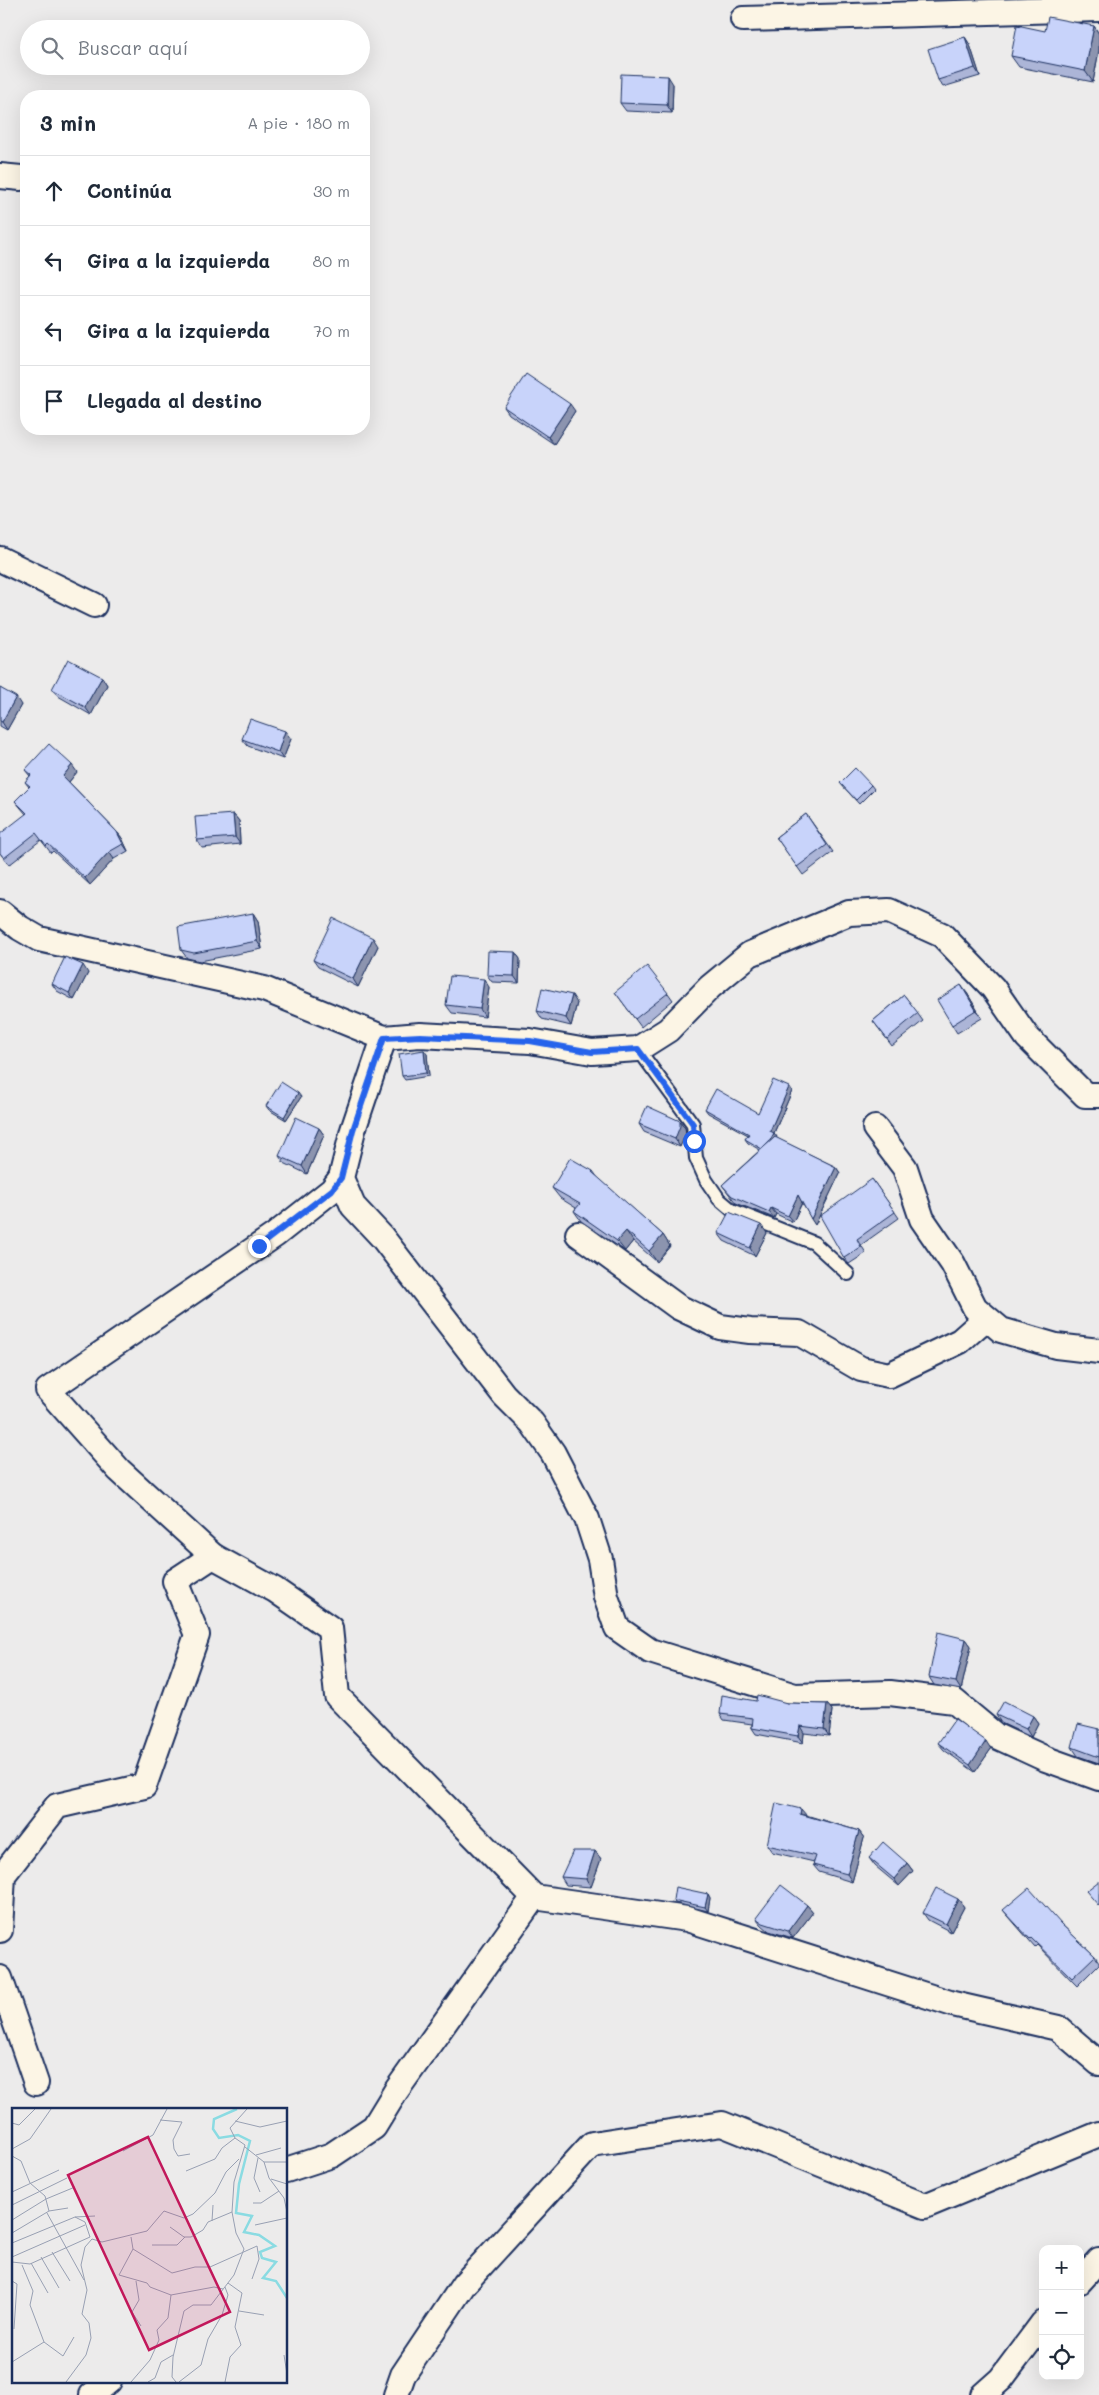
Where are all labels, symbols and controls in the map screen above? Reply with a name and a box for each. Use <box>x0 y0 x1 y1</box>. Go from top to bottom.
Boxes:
search box <box>20 20 370 75</box>
icon: search <box>38 34 66 62</box>
text: Buscar aquí <box>78 35 188 60</box>
text: 3 min <box>40 109 96 136</box>
text: A pie · 180 m <box>247 112 350 133</box>
icon: ahead <box>40 177 68 205</box>
text: Continúa <box>87 178 172 203</box>
text: 30 m <box>313 180 350 201</box>
icon: left <box>40 247 68 275</box>
text: Gira a la izquierda <box>87 248 270 273</box>
text: 80 m <box>313 250 350 271</box>
icon: left <box>40 317 68 345</box>
text: Gira a la izquierda <box>87 318 270 343</box>
text: 70 m <box>313 320 350 341</box>
icon: arrive <box>40 387 68 415</box>
text: Llegada al destino <box>87 388 262 413</box>
route start <box>683 1130 706 1153</box>
route end <box>248 1235 271 1258</box>
inset map <box>12 2108 288 2382</box>
map controls <box>1039 2245 1084 2380</box>
button: + <box>1039 2245 1084 2290</box>
button: − <box>1039 2290 1084 2335</box>
button: locate <box>1039 2335 1084 2380</box>

